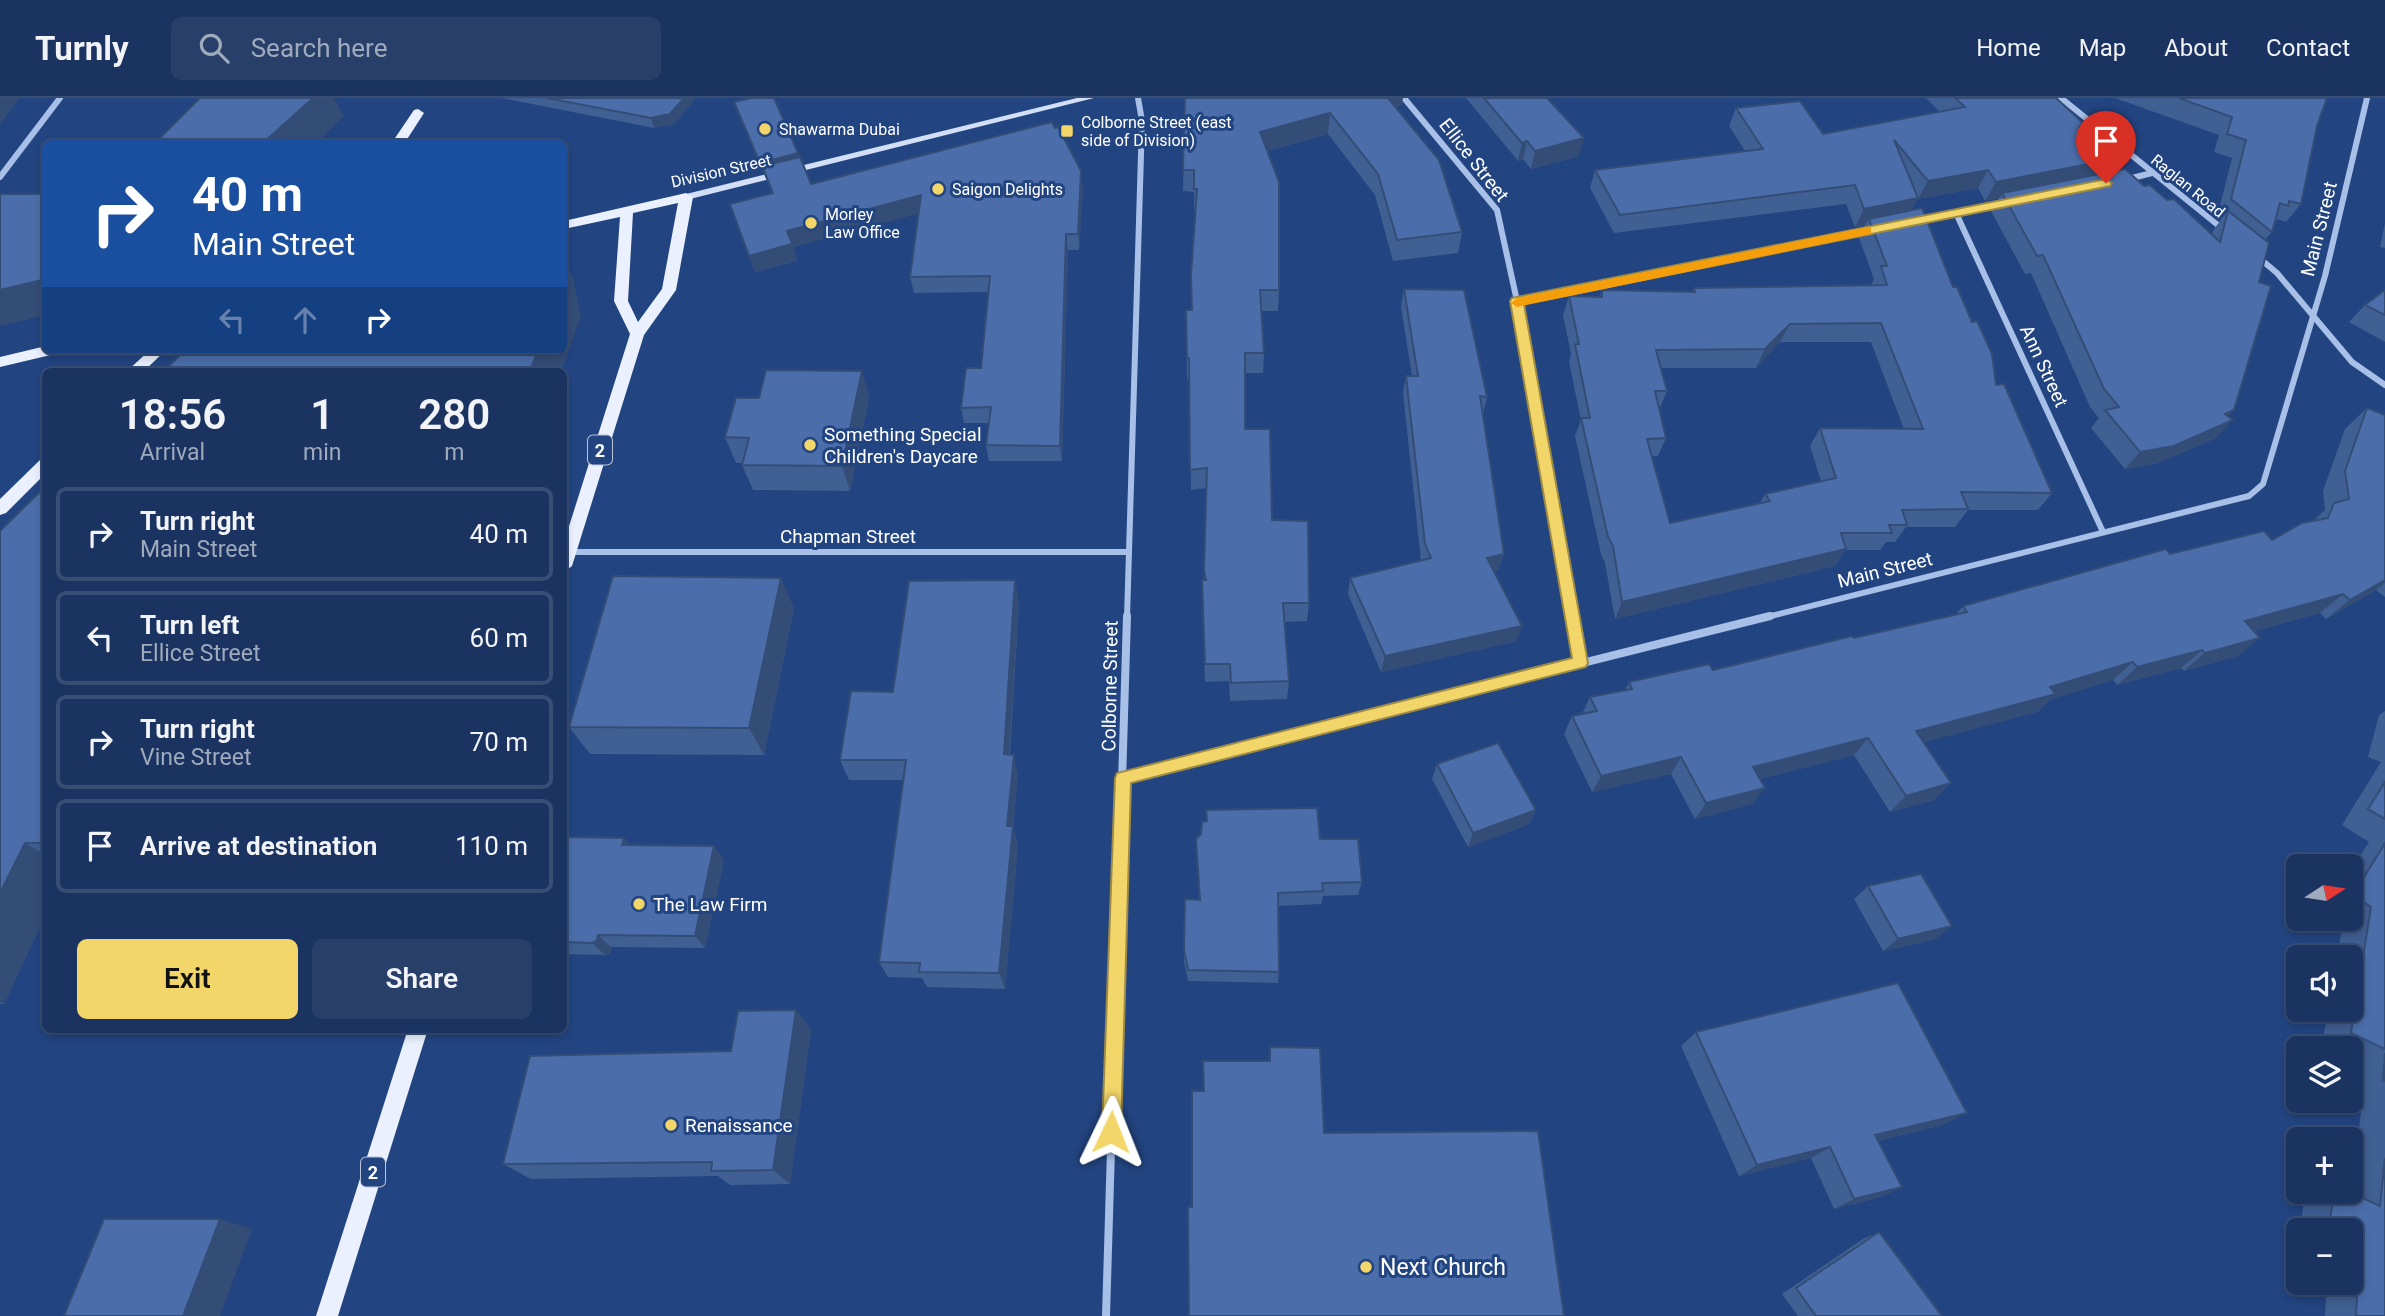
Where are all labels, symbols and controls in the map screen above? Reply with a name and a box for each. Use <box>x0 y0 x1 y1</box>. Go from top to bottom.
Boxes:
search box <box>171 17 661 80</box>
text: Turnly <box>35 29 129 68</box>
icon: search <box>195 29 233 67</box>
text: Search here <box>251 33 387 63</box>
text: Home <box>1976 34 2041 62</box>
text: Map <box>2079 34 2126 62</box>
text: About <box>2164 34 2228 62</box>
text: Contact <box>2266 34 2350 62</box>
pin <box>2076 111 2136 183</box>
place label: Colborne Street (east side of Division) <box>1081 113 1232 150</box>
street label: Ellice Street <box>1434 114 1514 206</box>
place label: Shawarma Dubai <box>779 120 900 139</box>
marker: Shawarma Dubai <box>757 121 773 137</box>
icon: arrive <box>2087 122 2125 160</box>
marker: Colborne Street (east side of Division) <box>1059 123 1075 139</box>
street label: Division Street <box>669 150 773 192</box>
street label: Raglan Road <box>2147 150 2229 222</box>
text: 40 m <box>192 166 303 223</box>
icon: right <box>77 168 168 259</box>
street label: Main Street <box>2296 179 2342 279</box>
place label: Saigon Delights <box>952 180 1063 199</box>
marker: Saigon Delights <box>930 181 946 197</box>
place label: Morley Law Office <box>825 205 900 242</box>
marker: Morley Law Office <box>803 215 819 231</box>
text: Main Street <box>192 225 355 263</box>
icon: left <box>213 301 251 339</box>
icon: ahead <box>286 301 324 339</box>
icon: right <box>359 301 397 339</box>
street label: Ann Street <box>2015 321 2073 411</box>
text: 18:56 <box>119 390 226 439</box>
text: 1 <box>310 390 334 439</box>
text: 280 <box>418 390 490 439</box>
place label: Something Special Children's Daycare <box>824 423 982 468</box>
road number: 2 <box>588 436 612 464</box>
marker: Something Special Children's Daycare <box>802 437 818 453</box>
text: Arrival <box>140 439 205 466</box>
text: min <box>303 439 341 466</box>
text: m <box>444 439 464 466</box>
text: Turn right <box>140 506 255 536</box>
icon: right <box>81 515 119 553</box>
text: 40 m <box>470 519 528 549</box>
street label: Chapman Street <box>780 525 916 548</box>
text: Main Street <box>140 536 257 563</box>
street label: Main Street <box>1835 547 1935 593</box>
text: Turn left <box>140 610 239 640</box>
icon: left <box>81 619 119 657</box>
street label: Colborne Street <box>1097 620 1123 752</box>
text: 60 m <box>470 623 528 653</box>
text: Ellice Street <box>140 640 260 667</box>
text: Turn right <box>140 714 255 744</box>
icon: right <box>81 723 119 761</box>
text: 70 m <box>470 727 528 757</box>
text: Vine Street <box>140 744 252 771</box>
icon: arrive <box>81 827 119 865</box>
text: Arrive at destination <box>140 831 377 861</box>
text: 110 m <box>455 831 528 861</box>
north arrow <box>2286 854 2362 931</box>
map controls <box>2286 854 2363 1295</box>
place label: The Law Firm <box>653 893 767 916</box>
marker: The Law Firm <box>631 896 647 912</box>
button: Exit <box>77 939 298 1019</box>
button: Share <box>312 939 532 1019</box>
button: sound <box>2286 945 2363 1022</box>
button: layers <box>2286 1036 2363 1113</box>
position arrow <box>1074 1095 1148 1169</box>
place label: Renaissance <box>685 1114 793 1137</box>
marker: Renaissance <box>663 1117 679 1133</box>
button: + <box>2286 1127 2363 1204</box>
road number: 2 <box>361 1157 385 1186</box>
button: − <box>2286 1218 2363 1295</box>
place label: Next Church <box>1380 1254 1506 1281</box>
marker: Next Church <box>1358 1259 1374 1275</box>

